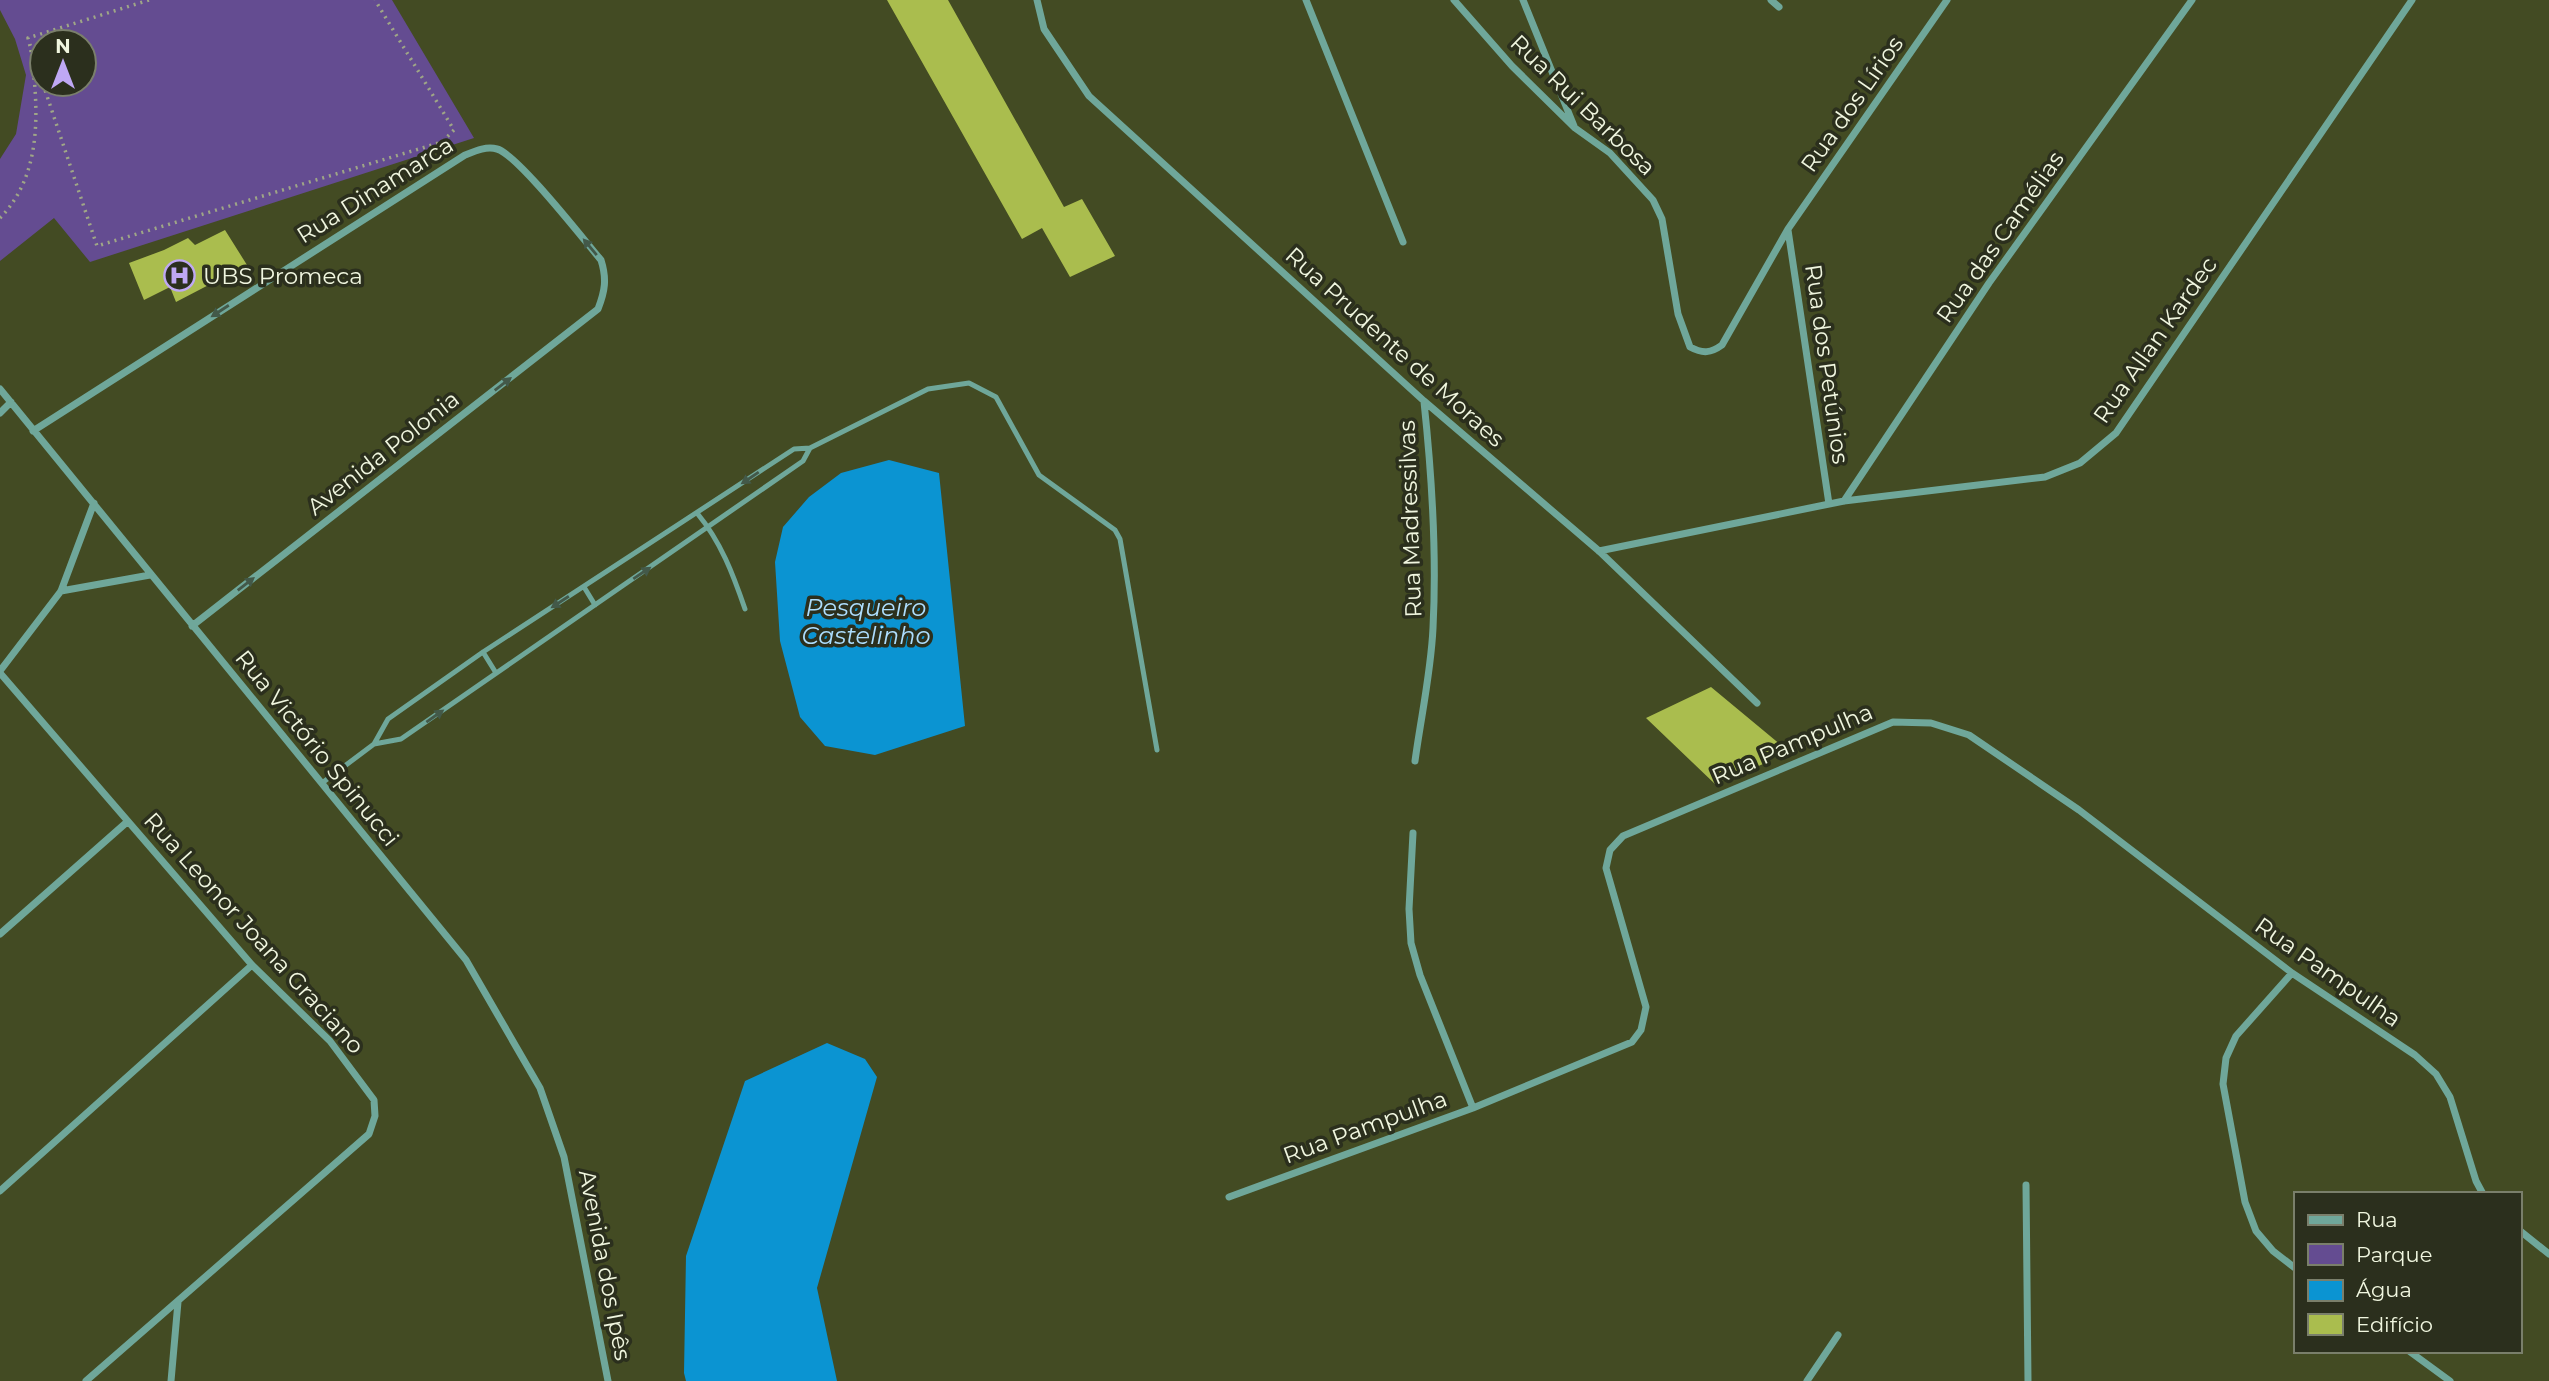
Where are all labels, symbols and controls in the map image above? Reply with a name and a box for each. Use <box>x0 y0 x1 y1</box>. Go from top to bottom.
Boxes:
north arrow <box>28 28 98 98</box>
street label: Rua Rui Barbosa <box>1505 29 1661 181</box>
street label: Rua dos Lírios <box>1795 31 1909 177</box>
text: N <box>55 35 71 58</box>
street label: Rua Dinamarca <box>292 131 458 249</box>
street label: Rua das Camélias <box>1930 146 2070 328</box>
one-way arrow <box>583 239 598 256</box>
street label: Rua Prudente de Moraes <box>1280 241 1510 453</box>
street label: Rua Allan Kardec <box>2087 251 2223 429</box>
hospital icon: UBS Promeca <box>163 259 197 293</box>
place label: UBS Promeca <box>203 262 363 290</box>
street label: Rua dos Petúnios <box>1799 262 1855 466</box>
one-way arrow <box>210 305 230 318</box>
one-way arrow <box>494 377 511 392</box>
street label: Avenida Polonia <box>301 385 465 521</box>
street label: Rua Madressilvas <box>1393 420 1427 618</box>
one-way arrow <box>741 471 760 484</box>
one-way arrow <box>633 566 651 580</box>
one-way arrow <box>237 578 255 592</box>
water label: Pesqueiro Castelinho <box>802 593 930 650</box>
one-way arrow <box>550 596 570 609</box>
street label: Rua Victório Spinucci <box>229 644 405 852</box>
street label: Rua Pampulha <box>1707 697 1877 791</box>
one-way arrow <box>426 709 444 723</box>
street label: Rua Leonor Joana Graciano <box>138 806 370 1060</box>
street label: Rua Pampulha <box>2249 911 2407 1033</box>
street label: Rua Pampulha <box>1279 1084 1451 1170</box>
street label: Avenida dos Ipês <box>573 1167 637 1363</box>
legend <box>2294 1192 2521 1353</box>
text: Rua <box>2356 1207 2398 1232</box>
text: Parque <box>2356 1242 2432 1267</box>
text: Água <box>2356 1277 2412 1302</box>
text: Edifício <box>2356 1312 2433 1337</box>

